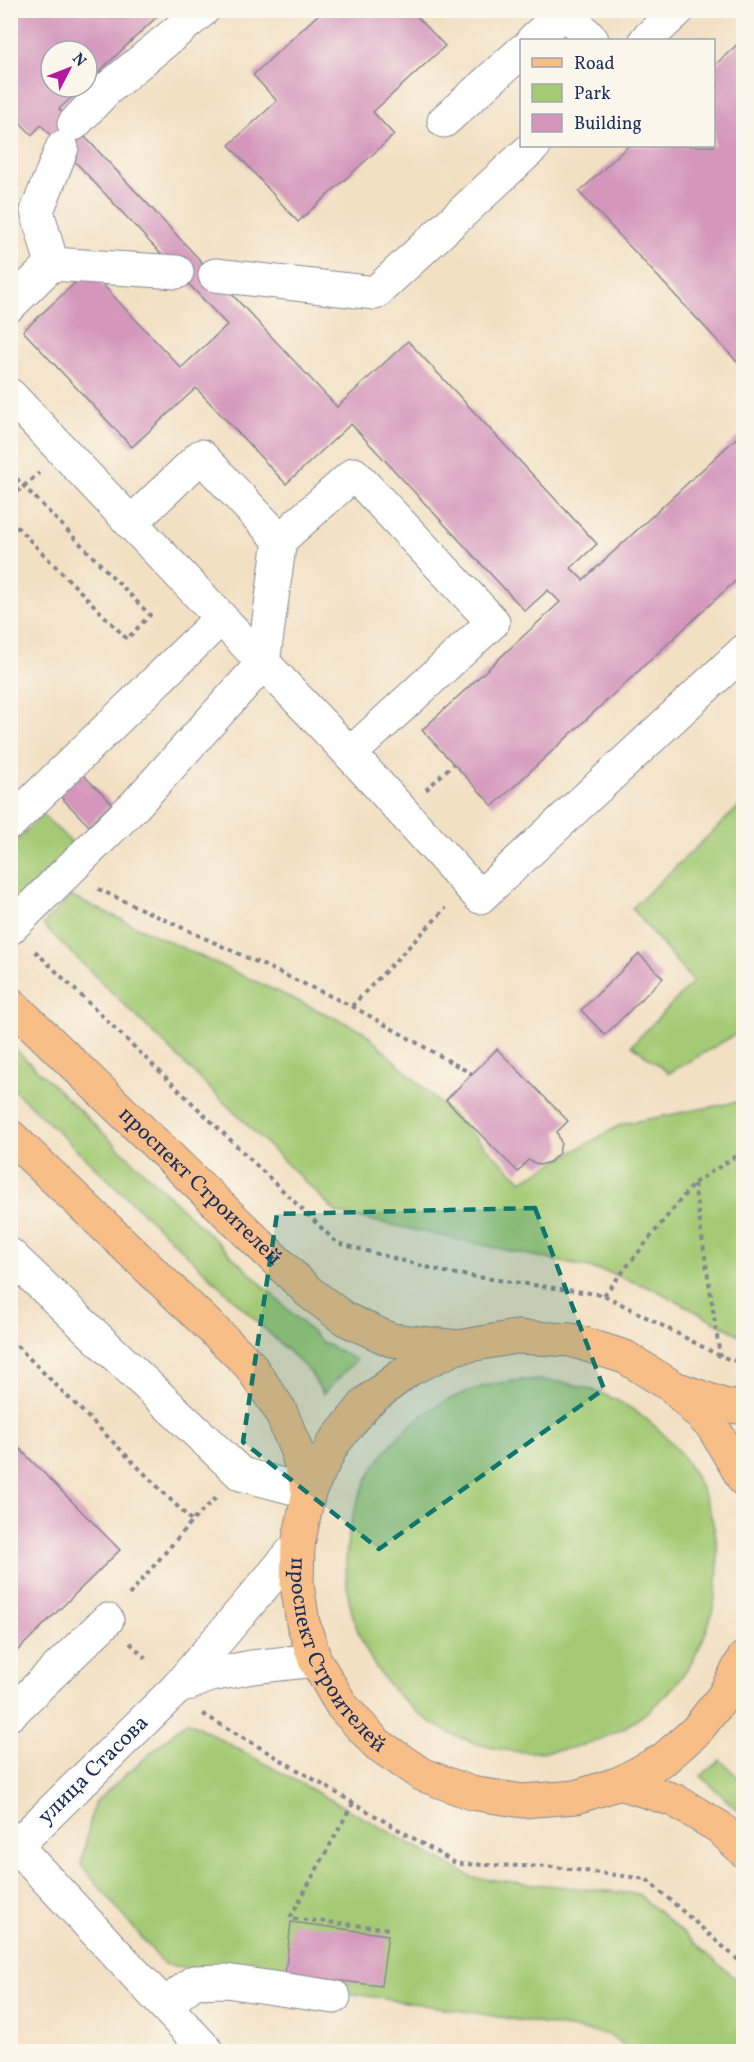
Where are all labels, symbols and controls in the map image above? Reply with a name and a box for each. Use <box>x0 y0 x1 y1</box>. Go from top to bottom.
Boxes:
north arrow <box>39 39 99 99</box>
legend <box>520 39 715 147</box>
text: N <box>67 49 91 72</box>
text: Road <box>574 52 615 77</box>
text: Park <box>574 82 611 107</box>
text: Building <box>574 112 642 137</box>
street label: проспект Строителей <box>111 1100 289 1273</box>
street label: проспект Строителей <box>282 1557 392 1761</box>
street label: улица Стасова <box>31 1708 156 1832</box>

